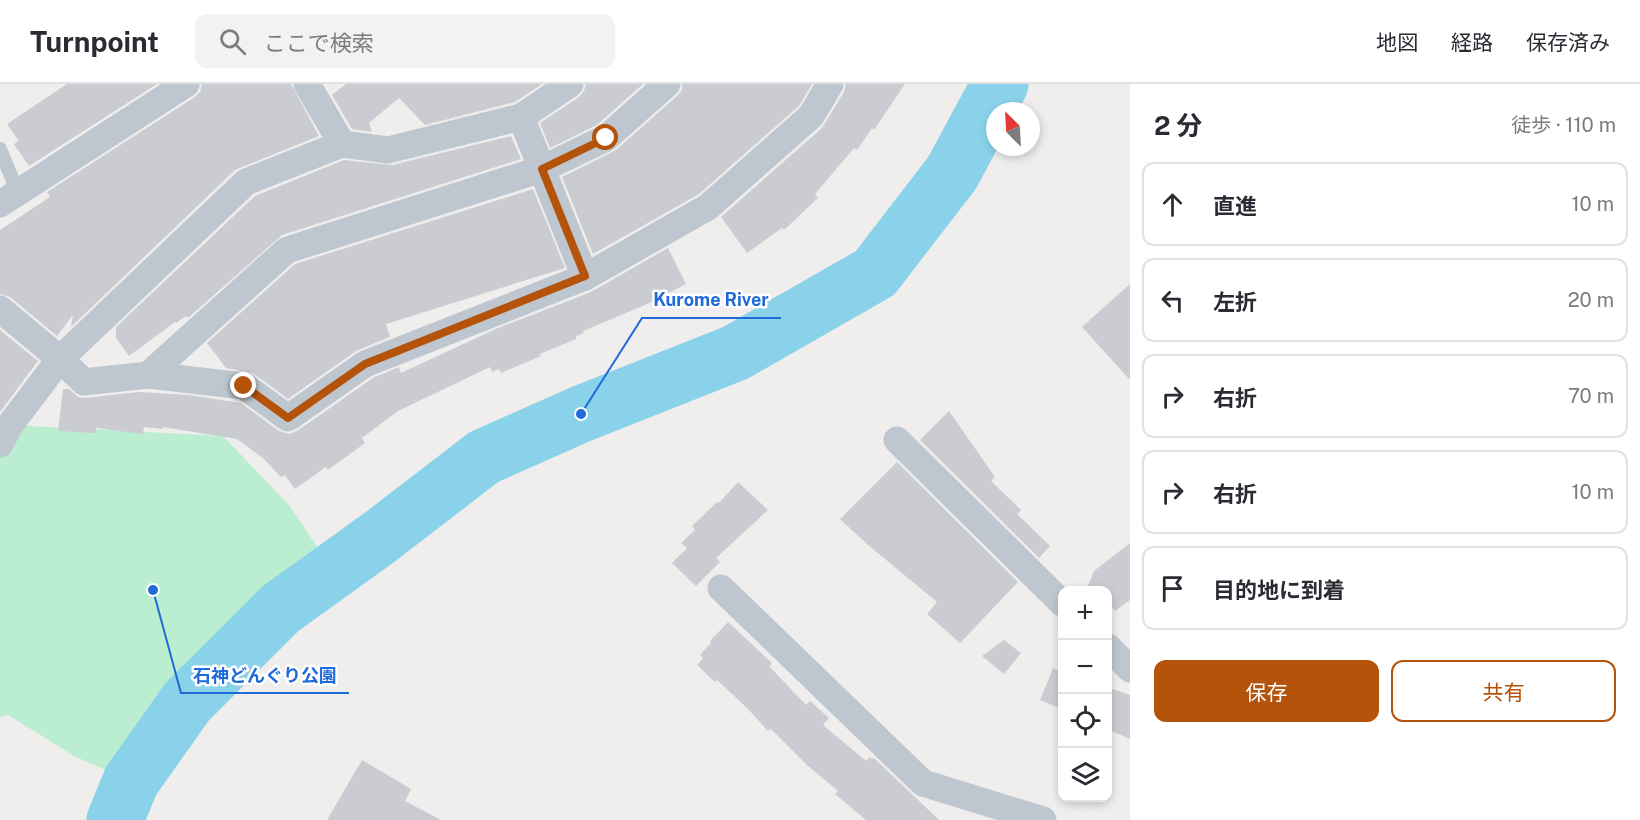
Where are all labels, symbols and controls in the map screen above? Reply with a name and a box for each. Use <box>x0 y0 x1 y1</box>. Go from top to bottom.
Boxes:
search box <box>195 14 615 68</box>
text: Turnpoint <box>30 25 159 58</box>
icon: search <box>216 25 249 58</box>
text: ここで検索 <box>264 30 374 56</box>
text: 地図 <box>1376 30 1418 55</box>
text: 経路 <box>1451 30 1493 55</box>
text: 保存済み <box>1526 30 1610 55</box>
north arrow <box>986 102 1040 156</box>
text: 2 分 <box>1154 110 1202 141</box>
text: 徒歩 · 110 m <box>1511 113 1616 137</box>
route start <box>592 124 618 150</box>
icon: ahead <box>1156 188 1189 221</box>
text: 10 m <box>1571 192 1614 216</box>
text: 直進 <box>1213 193 1257 219</box>
callout: Kurome River <box>642 282 781 318</box>
icon: left <box>1156 284 1189 317</box>
text: 20 m <box>1568 288 1614 312</box>
text: Kurome River <box>653 289 769 310</box>
text: 左折 <box>1213 289 1257 315</box>
route end <box>230 372 256 398</box>
icon: right <box>1156 380 1189 413</box>
text: 70 m <box>1568 384 1614 408</box>
text: 右折 <box>1213 385 1257 411</box>
icon: right <box>1156 476 1189 509</box>
text: 10 m <box>1571 480 1614 504</box>
text: 右折 <box>1213 481 1257 507</box>
icon: arrive <box>1156 572 1189 605</box>
text: 目的地に到着 <box>1213 577 1345 603</box>
map controls <box>1058 586 1112 802</box>
button: + <box>1058 586 1112 640</box>
button: − <box>1058 640 1112 694</box>
callout: 石神どんぐり公園 <box>181 657 349 693</box>
button: 保存 <box>1154 660 1379 722</box>
button: 共有 <box>1391 660 1616 722</box>
text: 石神どんぐり公園 <box>193 665 337 686</box>
button: locate <box>1058 694 1112 748</box>
button: layers <box>1058 748 1112 802</box>

